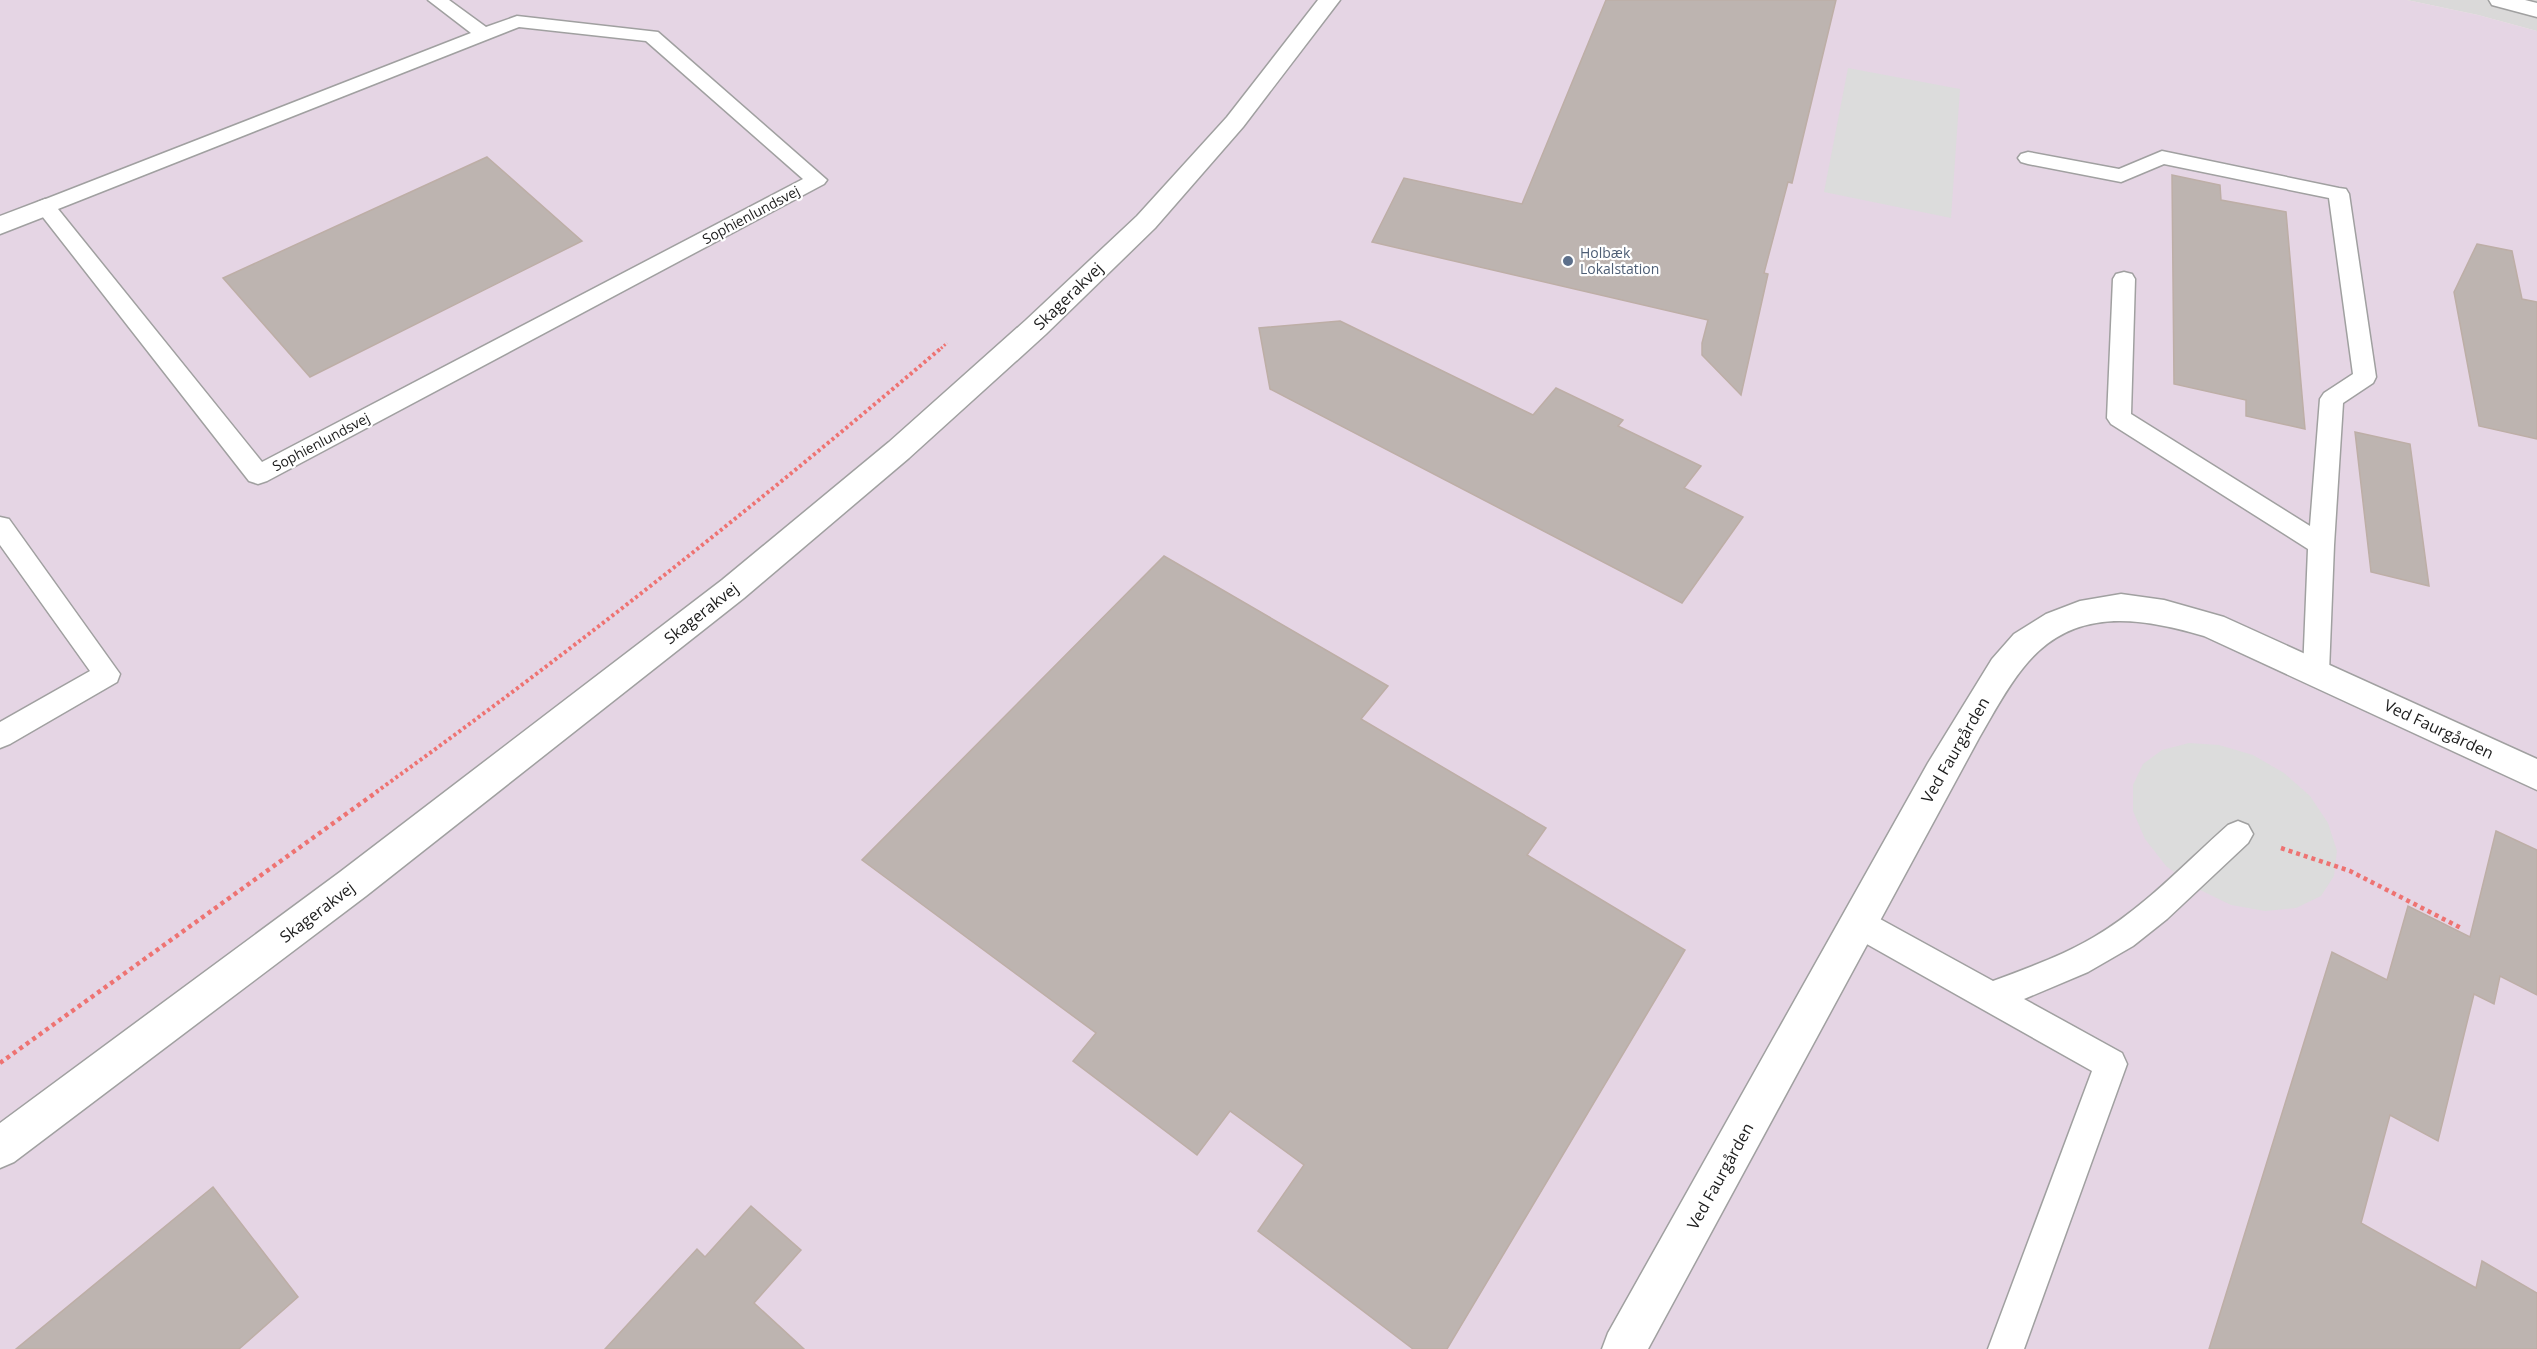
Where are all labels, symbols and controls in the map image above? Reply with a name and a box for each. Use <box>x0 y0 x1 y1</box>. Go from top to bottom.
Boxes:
street label: Sophienlundsvej <box>699 181 803 248</box>
place label: Holbæk Lokalstation <box>1580 243 1659 278</box>
marker: Holbæk Lokalstation <box>1561 254 1575 268</box>
street label: Skagerakvej <box>1028 257 1108 335</box>
street label: Sophienlundsvej <box>269 408 373 475</box>
street label: Skagerakvej <box>659 577 743 649</box>
street label: Ved Faurgården <box>1916 693 1994 807</box>
street label: Ved Faurgården <box>2381 694 2497 764</box>
street label: Skagerakvej <box>275 877 359 947</box>
street label: Ved Faurgården <box>1682 1119 1758 1233</box>

